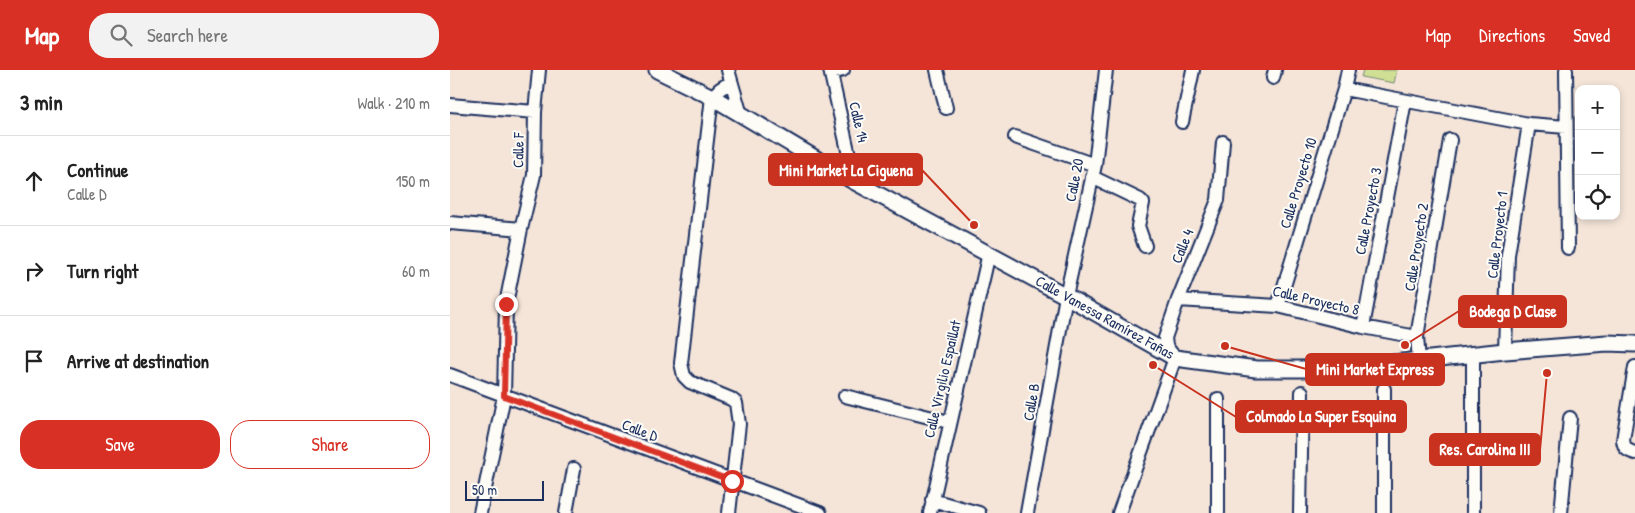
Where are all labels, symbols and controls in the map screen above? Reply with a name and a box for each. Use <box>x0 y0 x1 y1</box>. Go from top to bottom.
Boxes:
search box <box>89 13 439 58</box>
text: Map <box>25 19 59 51</box>
icon: search <box>107 21 135 49</box>
text: Search here <box>147 22 228 48</box>
text: Map <box>1426 23 1451 48</box>
text: Directions <box>1479 23 1545 48</box>
text: Saved <box>1573 23 1610 48</box>
map controls <box>1575 85 1620 220</box>
button: + <box>1575 85 1620 130</box>
text: 3 min <box>20 88 63 117</box>
text: Walk · 210 m <box>357 92 430 114</box>
street label: Calle 14 <box>844 100 874 145</box>
button: − <box>1575 130 1620 175</box>
street label: Calle F <box>507 132 529 168</box>
street label: Calle Proyecto 10 <box>1274 135 1322 231</box>
callout: Mini Market La Ciguena <box>769 154 922 185</box>
street label: Calle 20 <box>1060 156 1089 203</box>
text: Continue <box>67 157 128 183</box>
text: Mini Market La Ciguena <box>779 159 913 182</box>
street label: Calle Proyecto 3 <box>1349 165 1387 256</box>
icon: ahead <box>20 167 48 195</box>
text: 150 m <box>396 170 430 192</box>
button: locate <box>1575 175 1620 220</box>
text: Calle D <box>67 183 107 205</box>
street label: Calle Proyecto 1 <box>1481 190 1513 280</box>
street label: Calle Proyecto 2 <box>1399 201 1433 293</box>
street label: Calle 4 <box>1166 225 1199 266</box>
icon: right <box>20 257 48 285</box>
text: Turn right <box>67 258 138 284</box>
text: 60 m <box>402 260 430 282</box>
street label: Calle Vanessa Ramírez Fañas <box>1032 270 1178 364</box>
street label: Calle Proyecto 8 <box>1271 280 1361 320</box>
route end <box>495 293 518 316</box>
callout: Bodega D Clase <box>1459 296 1566 327</box>
text: Bodega D Clase <box>1469 300 1557 323</box>
street label: Calle Virgilio Espaillat <box>918 317 966 440</box>
icon: arrive <box>20 347 48 375</box>
text: Arrive at destination <box>67 348 209 374</box>
callout: Mini Market Express <box>1306 354 1444 385</box>
text: Mini Market Express <box>1316 358 1435 381</box>
street label: Calle B <box>1017 382 1045 422</box>
callout: Colmado La Super Esquina <box>1236 401 1406 432</box>
text: Colmado La Super Esquina <box>1246 405 1397 428</box>
street label: Calle D <box>619 414 662 447</box>
button: Save <box>20 420 220 469</box>
button: Share <box>230 420 430 469</box>
callout: Res. Carolina III <box>1430 434 1540 465</box>
text: Res. Carolina III <box>1440 438 1530 460</box>
route start <box>721 470 744 493</box>
scale bar <box>465 478 544 501</box>
text: 50 m <box>472 480 497 499</box>

